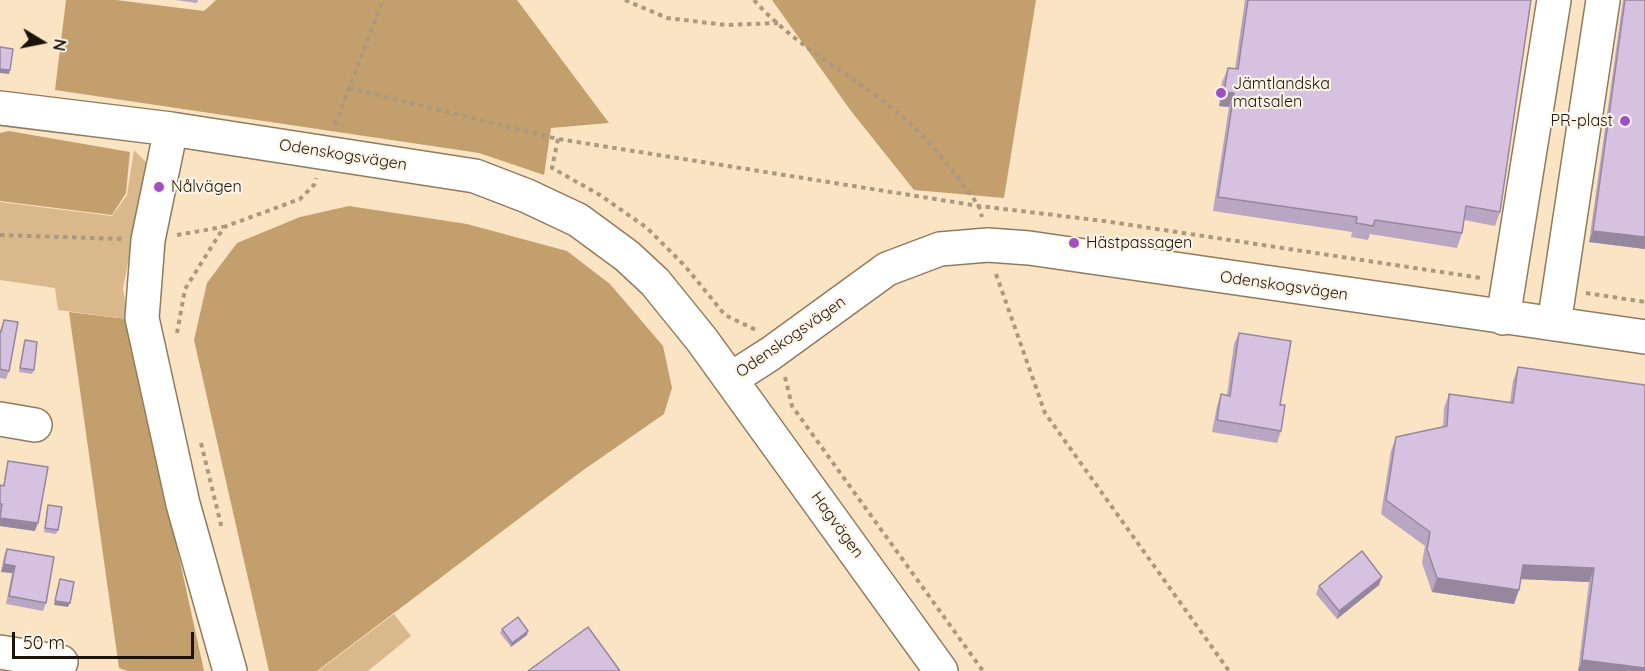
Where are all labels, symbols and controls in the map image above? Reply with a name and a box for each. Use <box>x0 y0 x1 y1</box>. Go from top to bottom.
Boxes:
north arrow <box>12 12 72 72</box>
text: N <box>49 38 71 53</box>
place label: Jämtlandska matsalen <box>1233 74 1330 112</box>
marker: Jämtlandska matsalen <box>1214 86 1228 100</box>
place label: PR-plast <box>1551 111 1613 131</box>
marker: PR-plast <box>1618 114 1632 128</box>
street label: Odenskogsvägen <box>278 135 408 175</box>
place label: Nålvägen <box>171 177 242 197</box>
marker: Nålvägen <box>152 180 166 194</box>
place label: Hästpassagen <box>1086 233 1192 253</box>
marker: Hästpassagen <box>1067 236 1081 250</box>
street label: Odenskogsvägen <box>1219 268 1349 304</box>
street label: Odenskogsvägen <box>733 292 849 382</box>
street label: Hagvägen <box>807 488 867 562</box>
scale bar <box>15 620 196 658</box>
text: 50 m <box>23 631 65 654</box>

